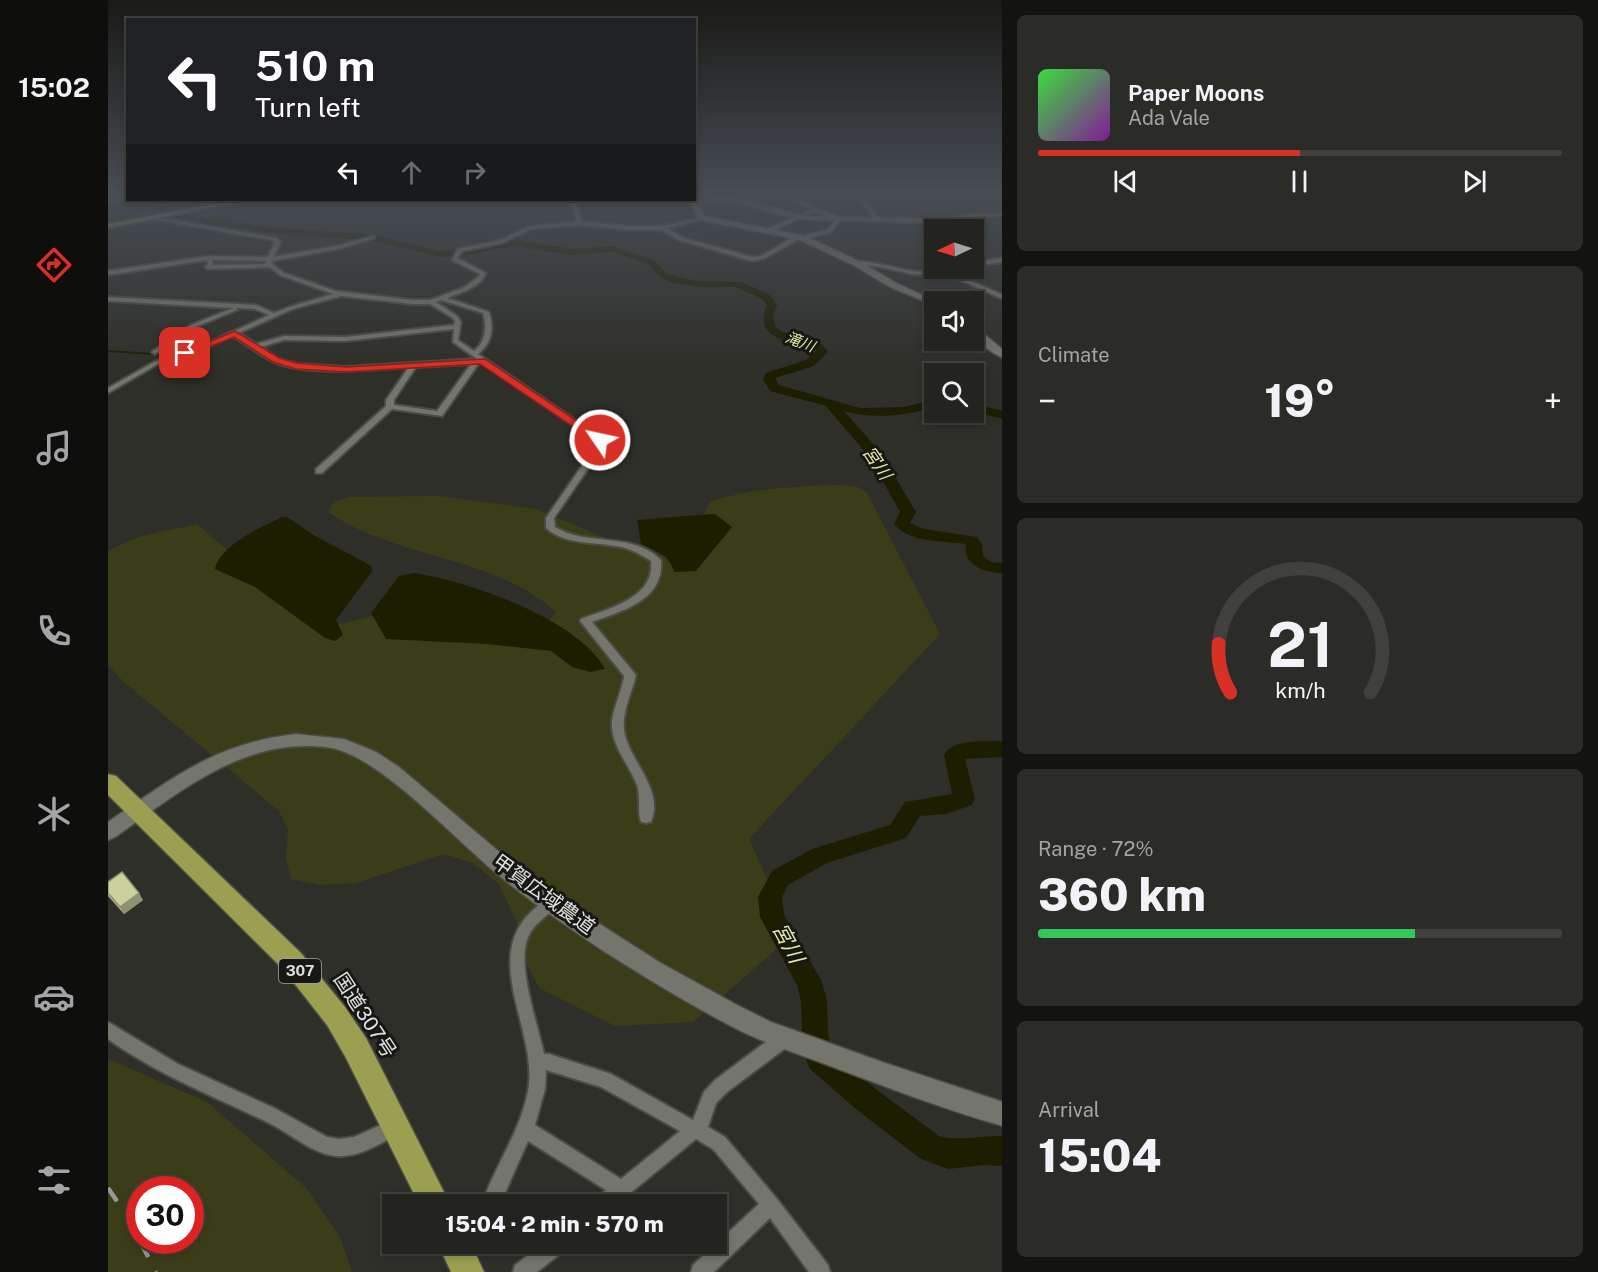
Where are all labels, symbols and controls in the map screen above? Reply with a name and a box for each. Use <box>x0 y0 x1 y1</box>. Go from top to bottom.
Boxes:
text: 510 m <box>255 41 375 90</box>
icon: left <box>156 42 234 120</box>
text: 15:02 <box>18 71 90 103</box>
text: Paper Moons <box>1128 80 1264 106</box>
text: Turn left <box>255 91 361 123</box>
text: Ada Vale <box>1128 106 1210 130</box>
icon: left <box>332 156 365 189</box>
icon: ahead <box>395 156 428 189</box>
icon: right <box>458 156 491 189</box>
icon: previous <box>1109 165 1142 198</box>
icon: pause <box>1283 165 1316 198</box>
icon: next <box>1458 165 1491 198</box>
north arrow <box>924 219 984 279</box>
map controls <box>924 219 984 423</box>
icon: directions <box>33 244 75 286</box>
button: sound <box>924 291 984 351</box>
pin <box>159 327 210 378</box>
water label: 滝川 <box>783 328 819 356</box>
icon: arrive <box>168 336 201 369</box>
text: Climate <box>1038 343 1110 367</box>
button: search <box>924 363 984 423</box>
text: 19° <box>1264 374 1336 427</box>
text: − <box>1038 382 1056 420</box>
text: + <box>1544 382 1562 420</box>
position arrow <box>568 408 632 472</box>
icon: music <box>33 427 75 469</box>
water label: 宮川 <box>859 442 897 485</box>
text: 21 <box>1267 608 1333 681</box>
icon: phone <box>33 610 75 652</box>
text: km/h <box>1275 678 1325 703</box>
icon: climate <box>33 793 75 835</box>
text: Range · 72% <box>1038 837 1154 861</box>
street label: 甲賀広域農道 <box>488 849 600 939</box>
text: 360 km <box>1038 868 1206 921</box>
water label: 宮川 <box>768 918 810 969</box>
road number: 307 <box>279 959 321 983</box>
street label: 国道307号 <box>329 968 401 1062</box>
icon: car <box>33 976 75 1018</box>
text: Arrival <box>1038 1098 1100 1122</box>
text: 15:04 <box>1038 1129 1161 1182</box>
icon: filters <box>33 1159 75 1201</box>
speed limit sign: 30 <box>126 1176 204 1254</box>
text: 15:04 · 2 min · 570 m <box>445 1211 664 1237</box>

